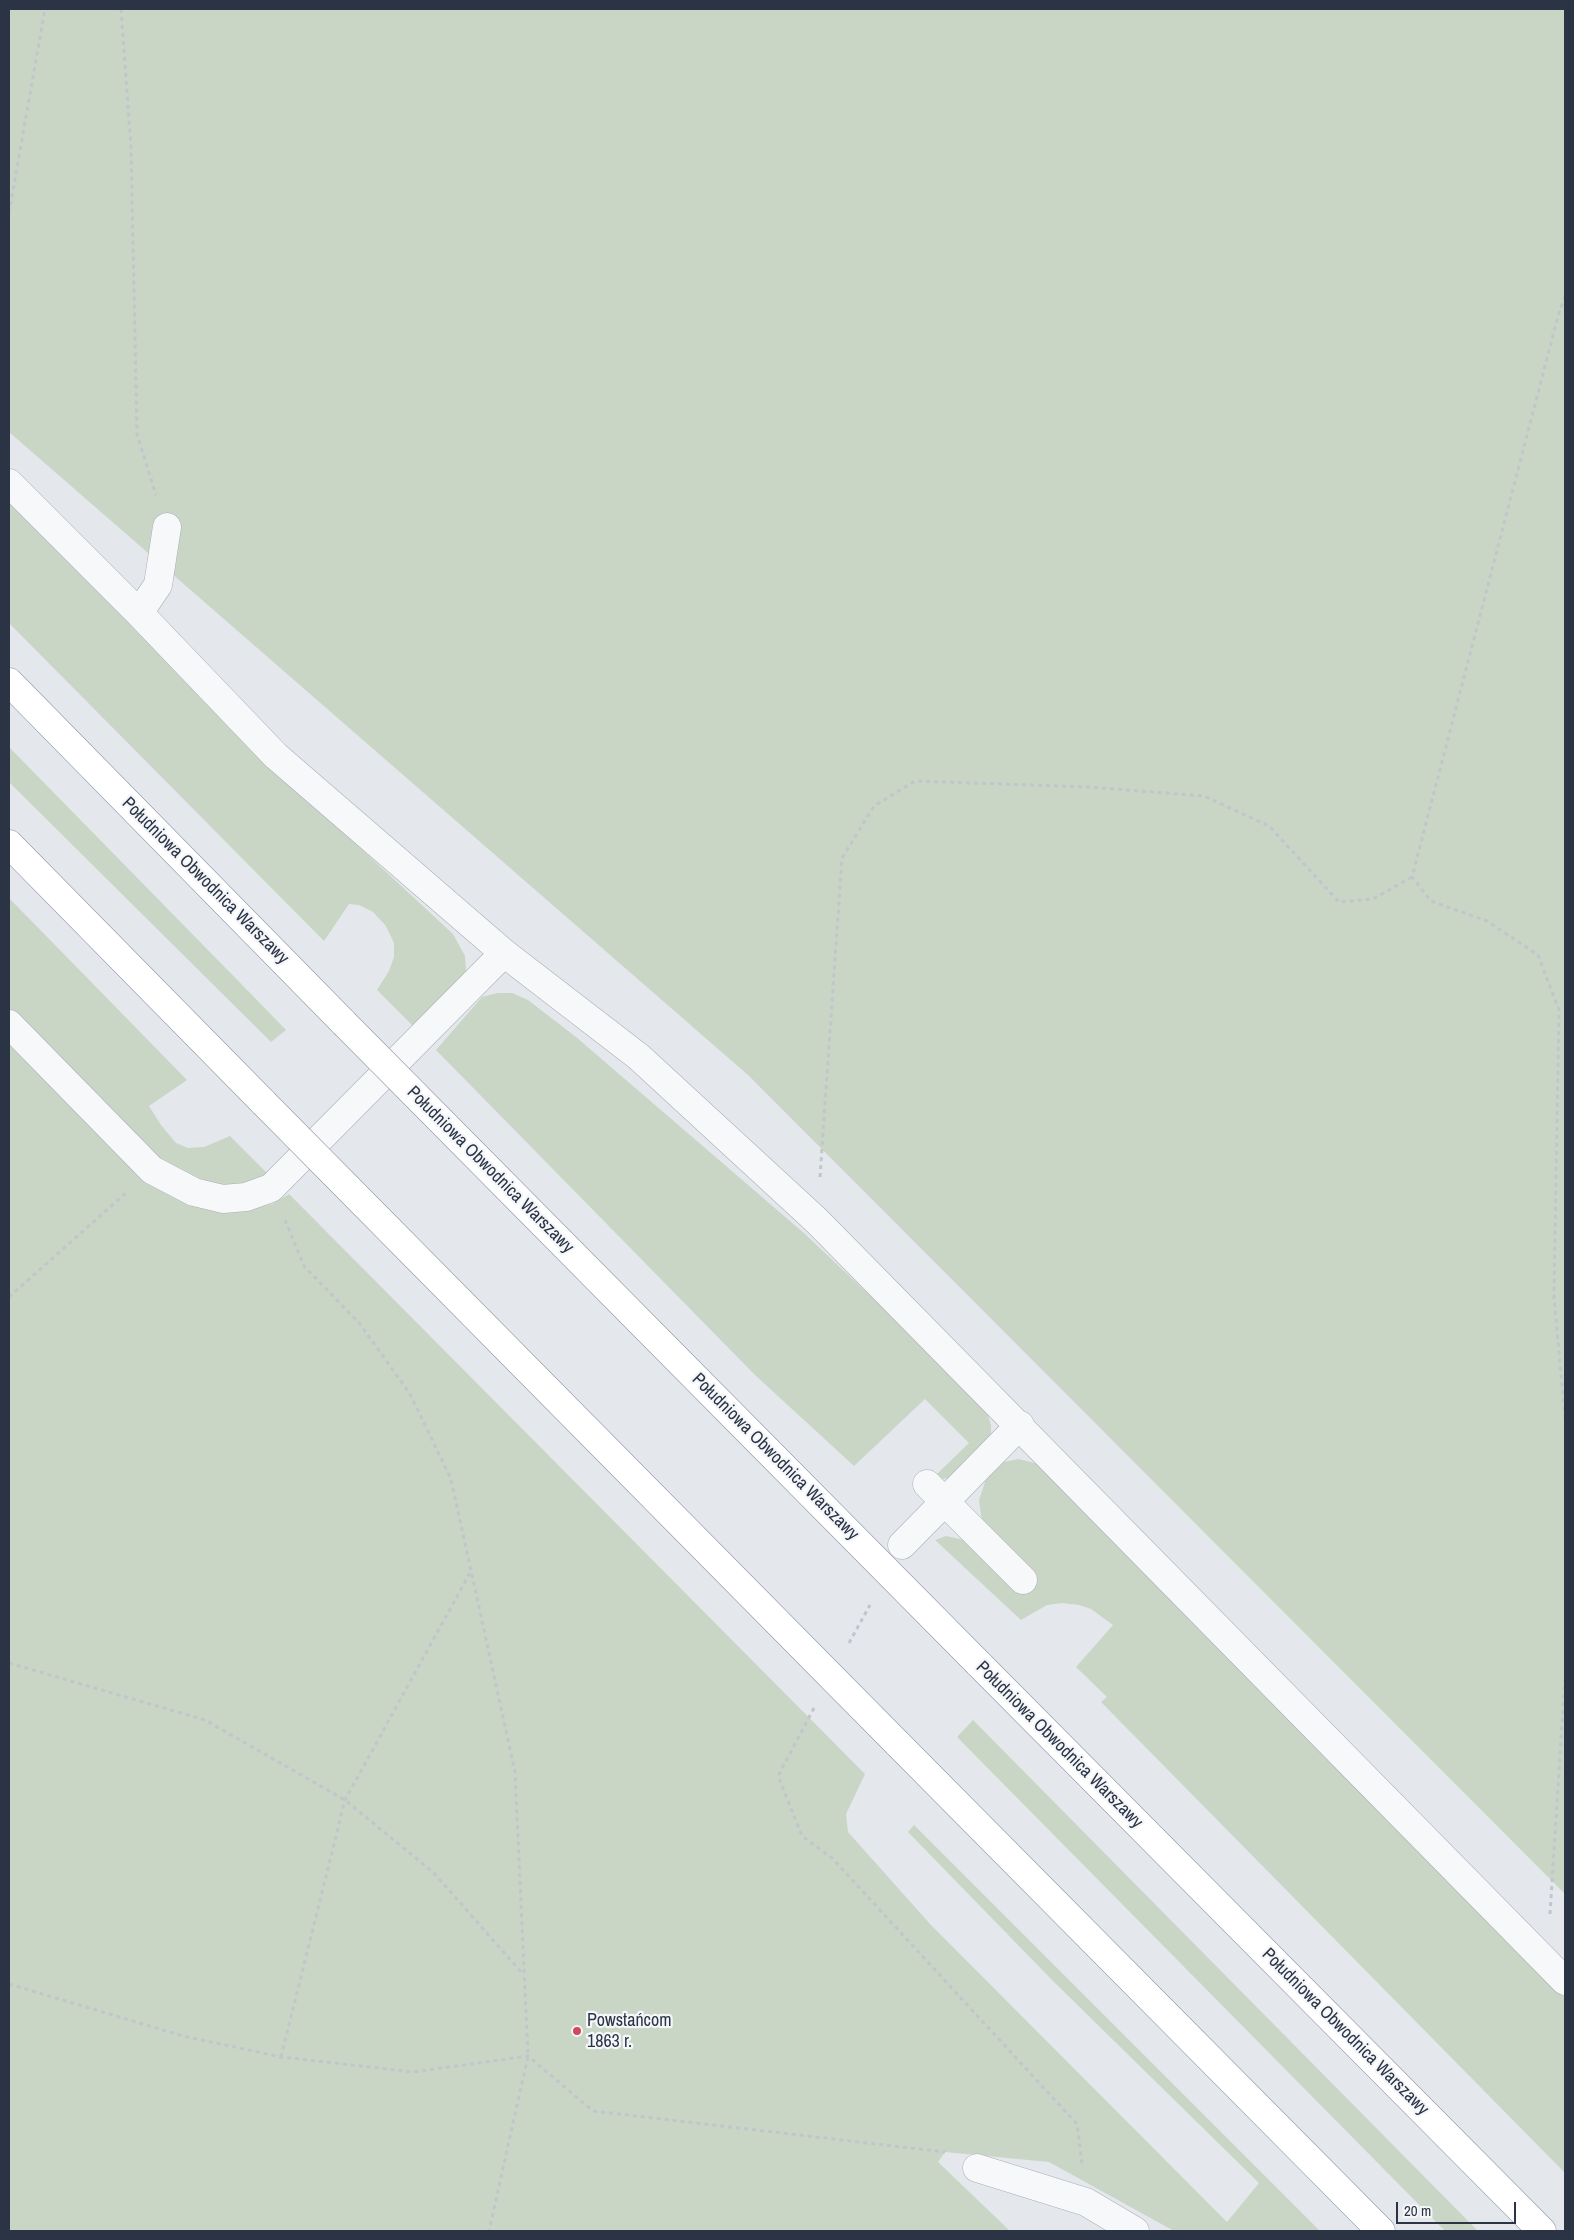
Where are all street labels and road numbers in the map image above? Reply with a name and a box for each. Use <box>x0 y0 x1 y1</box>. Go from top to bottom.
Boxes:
street label: Południowa Obwodnica Warszawy <box>117 793 293 969</box>
street label: Południowa Obwodnica Warszawy <box>402 1082 578 1258</box>
street label: Południowa Obwodnica Warszawy <box>687 1369 863 1545</box>
street label: Południowa Obwodnica Warszawy <box>971 1657 1147 1833</box>
street label: Południowa Obwodnica Warszawy <box>1257 1944 1433 2120</box>

